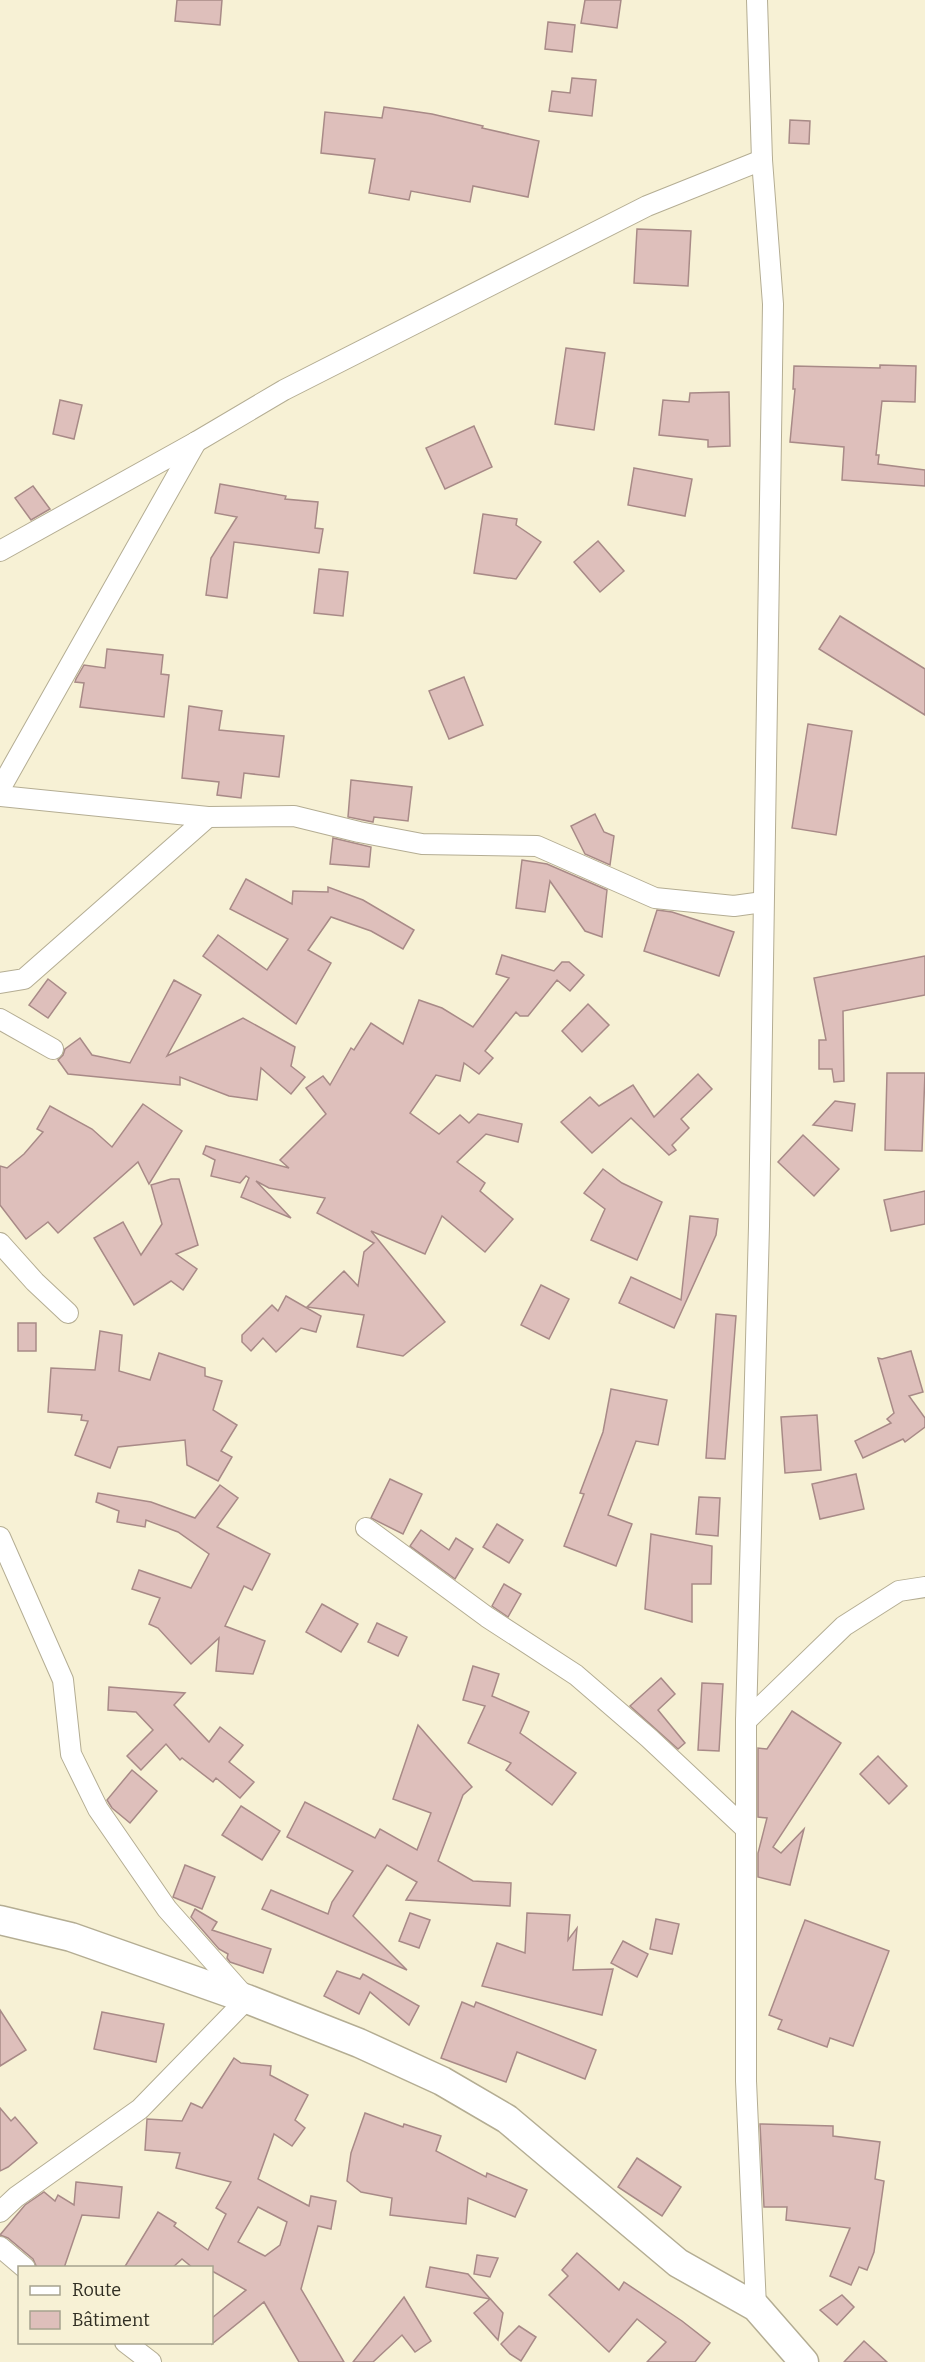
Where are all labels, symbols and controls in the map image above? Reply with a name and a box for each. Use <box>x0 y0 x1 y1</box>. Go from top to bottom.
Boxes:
legend <box>18 2266 213 2344</box>
text: Route <box>72 2279 121 2301</box>
text: Bâtiment <box>72 2309 150 2331</box>

